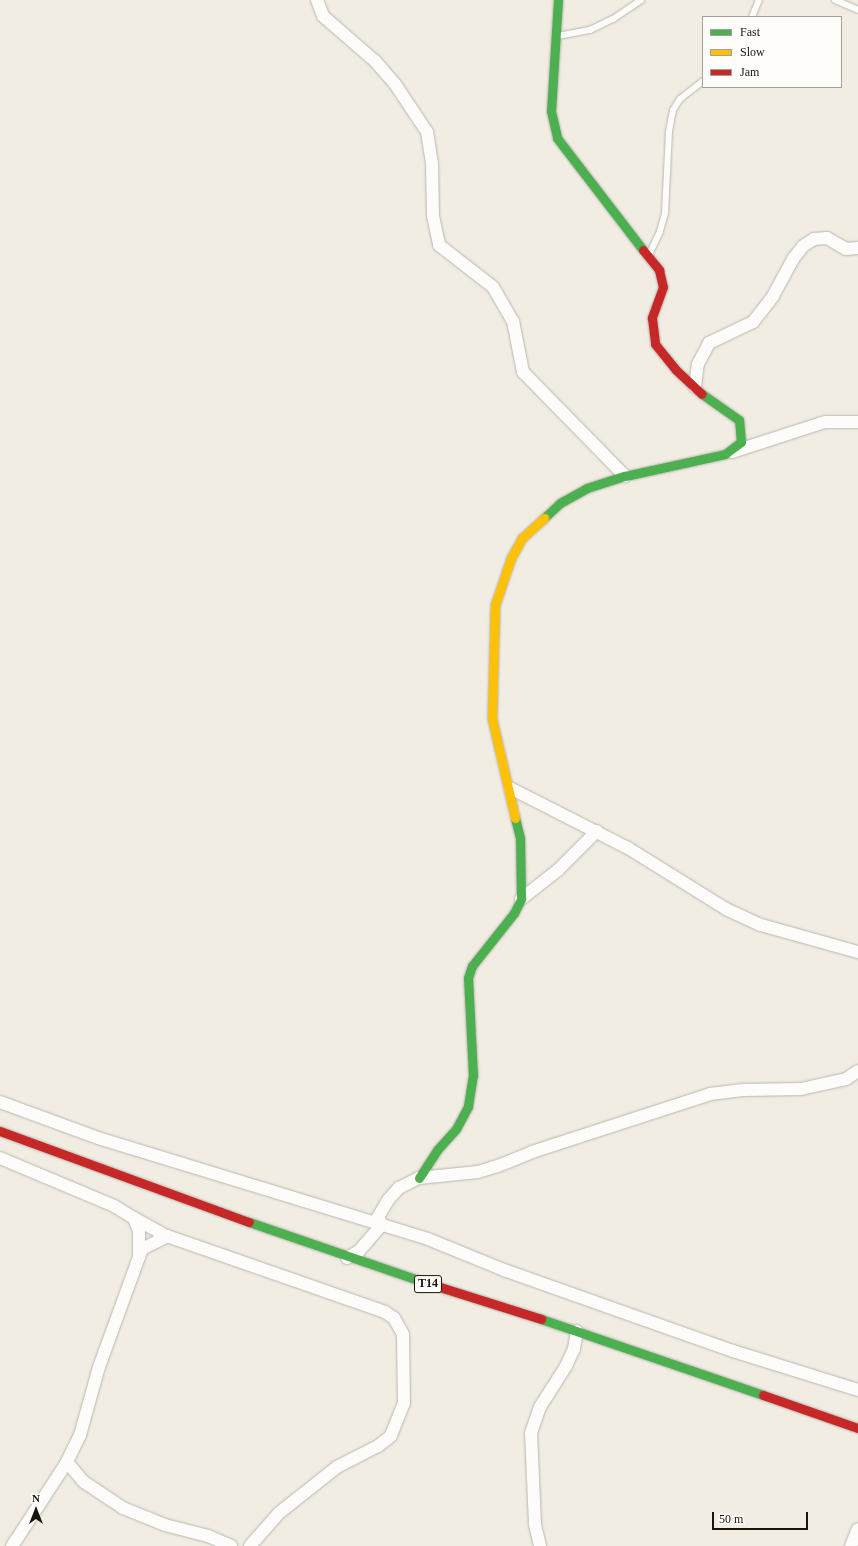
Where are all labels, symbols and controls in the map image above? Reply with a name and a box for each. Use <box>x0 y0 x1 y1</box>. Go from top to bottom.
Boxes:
legend <box>702 16 842 88</box>
text: Fast <box>740 25 760 39</box>
text: Slow <box>740 45 765 59</box>
text: Jam <box>740 65 759 79</box>
road number: T14 <box>413 1274 443 1294</box>
north arrow <box>16 1490 56 1530</box>
text: N <box>32 1492 40 1504</box>
scale bar <box>714 1504 810 1530</box>
text: 50 m <box>719 1512 743 1526</box>

